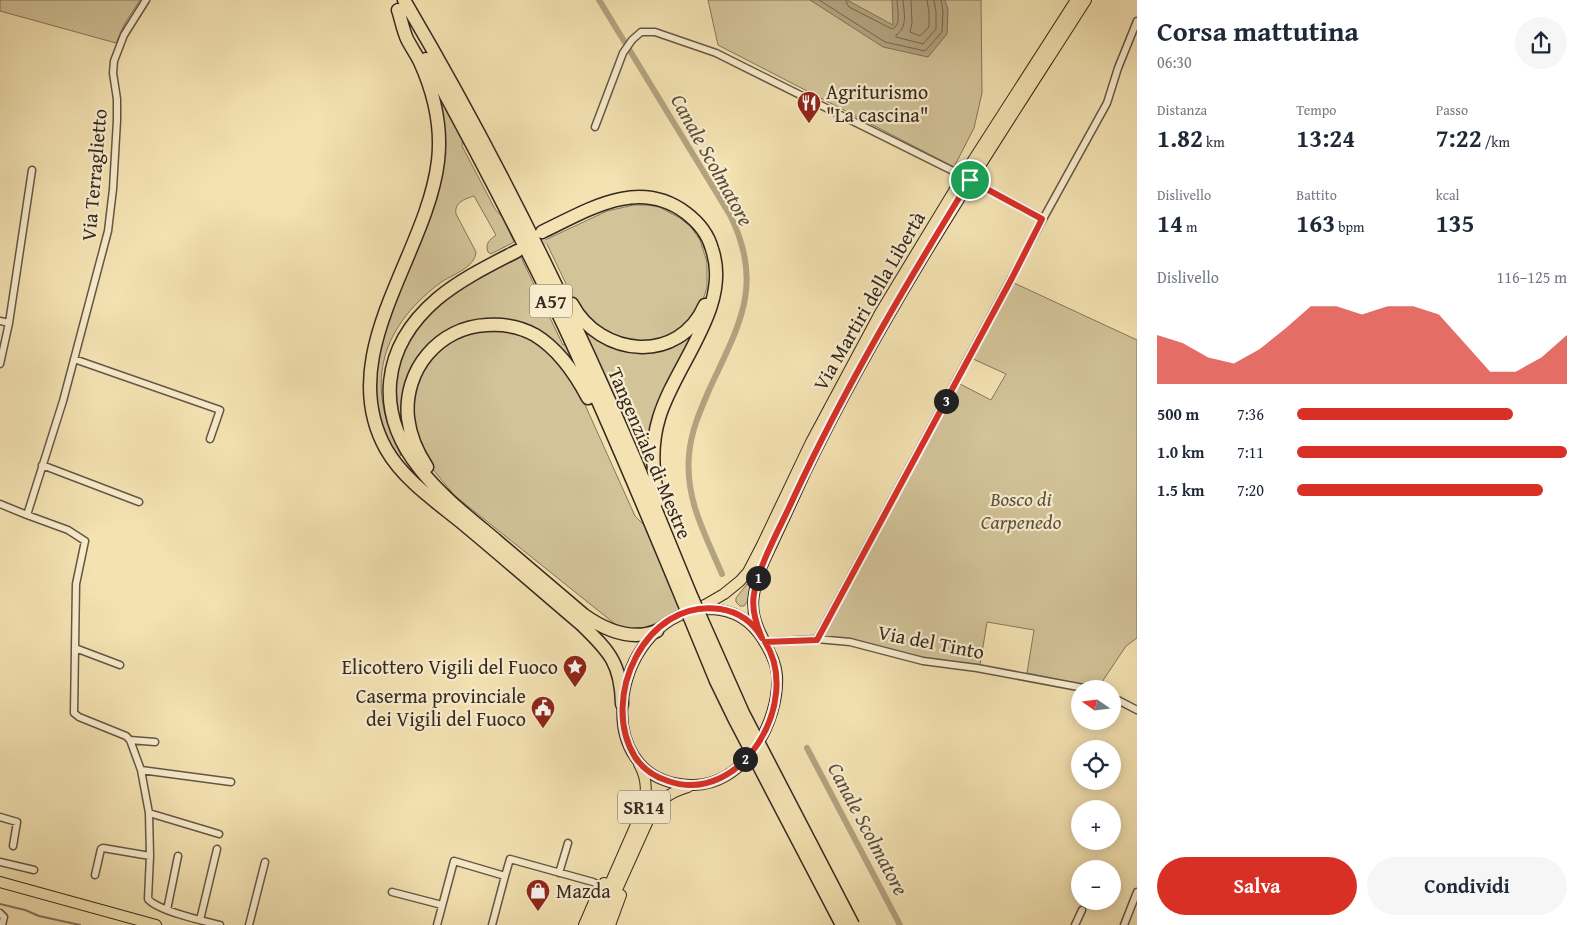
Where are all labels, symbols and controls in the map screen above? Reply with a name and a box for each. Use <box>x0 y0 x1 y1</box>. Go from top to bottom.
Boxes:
text: Corsa mattutina <box>1157 10 1359 51</box>
button: share <box>1515 17 1567 69</box>
text: 06:30 <box>1157 50 1192 74</box>
place label: Agriturismo "La cascina" <box>826 77 929 129</box>
water label: Canale Scolmatore <box>663 88 762 231</box>
restaurant icon: Agriturismo "La cascina" <box>796 90 822 124</box>
text: Distanza <box>1157 100 1207 120</box>
text: Tempo <box>1296 100 1336 120</box>
text: Passo <box>1436 100 1468 120</box>
street label: Via Terraglietto <box>73 107 114 242</box>
text: 1.82 <box>1157 120 1203 156</box>
text: 13:24 <box>1296 120 1355 156</box>
text: 7:22 <box>1436 120 1482 156</box>
text: km <box>1203 132 1225 152</box>
text: /km <box>1482 132 1510 152</box>
pin <box>949 159 991 201</box>
icon: arrive <box>956 166 984 194</box>
text: Dislivello <box>1157 185 1211 205</box>
text: Battito <box>1296 185 1337 205</box>
text: kcal <box>1436 185 1460 205</box>
street label: Via Martiri della Libertà <box>805 205 932 396</box>
text: 14 <box>1157 205 1183 241</box>
text: 163 <box>1296 205 1335 241</box>
text: 135 <box>1436 205 1475 241</box>
text: m <box>1183 217 1197 237</box>
text: bpm <box>1335 217 1365 237</box>
text: Dislivello <box>1157 265 1219 289</box>
text: 116–125 m <box>1497 265 1567 289</box>
road number: A57 <box>530 284 572 318</box>
street label: Tangenziale di Mestre <box>601 363 700 543</box>
pin: 3 <box>934 388 958 414</box>
text: 3 <box>943 391 950 411</box>
text: 500 m <box>1157 402 1199 426</box>
text: 7:36 <box>1237 402 1264 426</box>
text: 1.0 km <box>1157 440 1204 464</box>
text: 7:11 <box>1237 440 1264 464</box>
text: 1.5 km <box>1157 478 1204 502</box>
text: 7:20 <box>1237 478 1264 502</box>
park label: Bosco di Carpenedo <box>981 484 1062 536</box>
pin: 1 <box>746 566 770 590</box>
text: 1 <box>755 568 762 588</box>
street label: Via del Tinto <box>875 617 987 666</box>
place label: Elicottero Vigili del Fuoco <box>342 652 558 681</box>
place icon: Elicottero Vigili del Fuoco <box>562 654 588 688</box>
north arrow <box>1071 680 1121 730</box>
map controls <box>1071 680 1121 910</box>
place label: Caserma provinciale dei Vigili del Fuoco <box>356 681 526 733</box>
public building icon: Caserma provinciale dei Vigili del Fuoco <box>530 695 556 729</box>
button: locate <box>1071 740 1121 790</box>
pin: 2 <box>732 746 758 772</box>
text: 2 <box>742 749 749 769</box>
water label: Canale Scolmatore <box>820 757 917 901</box>
road number: SR14 <box>618 790 670 824</box>
button: + <box>1071 800 1121 850</box>
button: Salva <box>1157 857 1357 915</box>
button: Condividi <box>1367 857 1567 915</box>
button: − <box>1071 860 1121 910</box>
place label: Mazda <box>556 876 611 905</box>
shop icon: Mazda <box>525 878 551 912</box>

